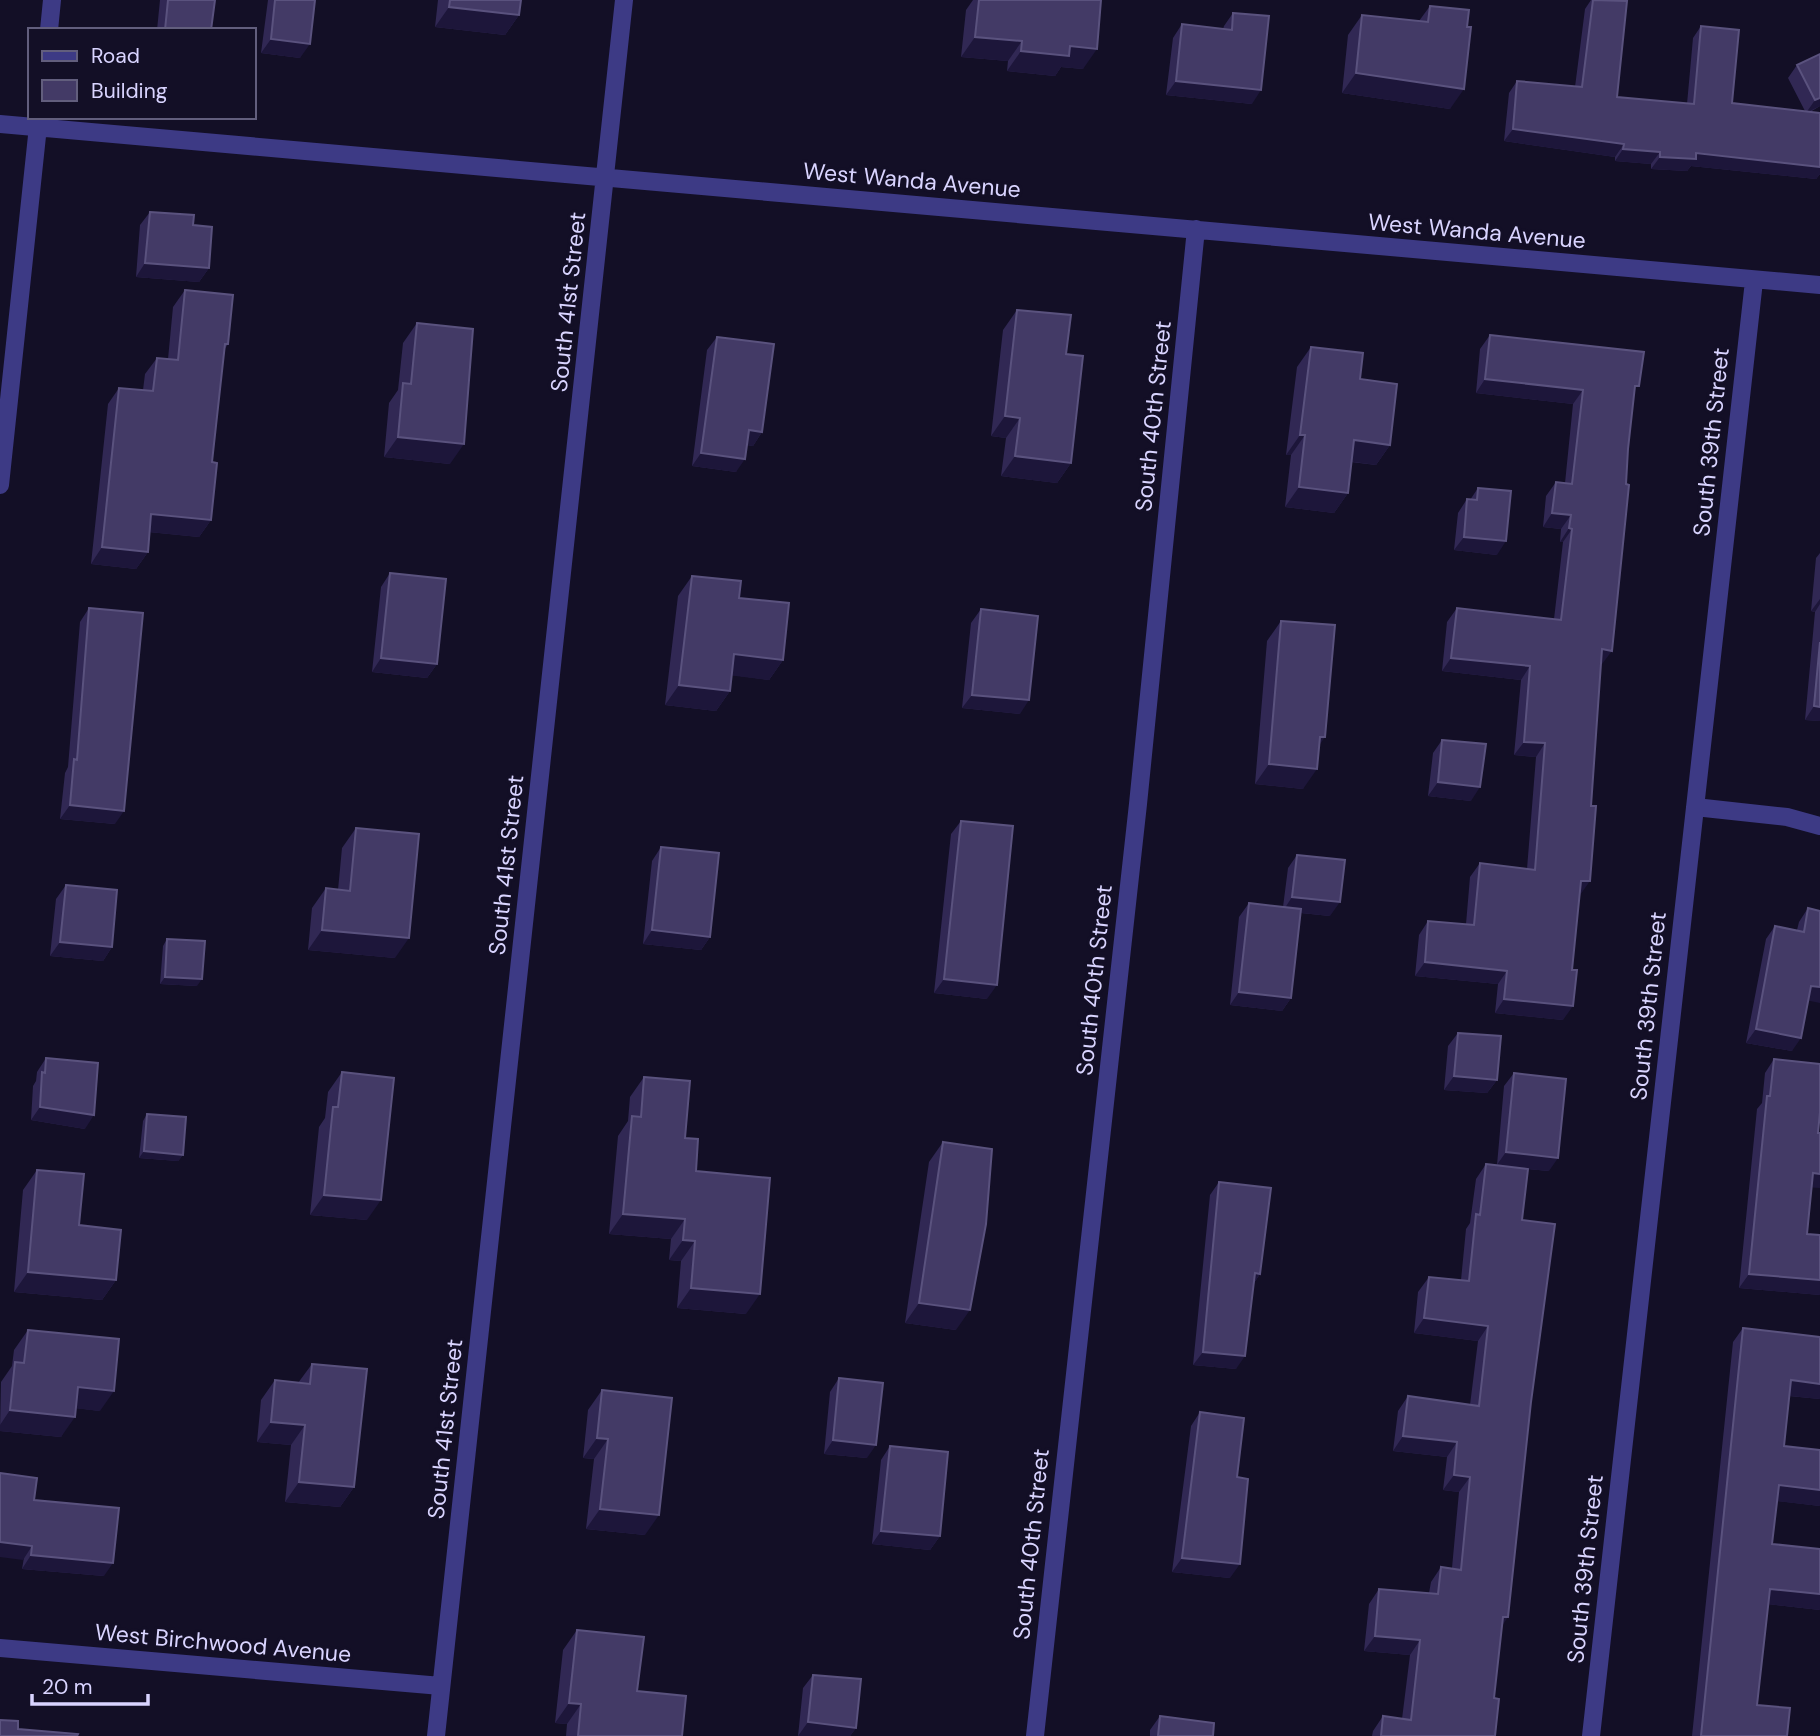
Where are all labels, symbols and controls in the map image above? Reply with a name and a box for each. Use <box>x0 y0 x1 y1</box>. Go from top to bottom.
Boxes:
legend <box>28 28 256 119</box>
text: Road <box>91 42 140 70</box>
text: Building <box>91 77 168 105</box>
street label: West Wanda Avenue <box>802 156 1022 204</box>
street label: West Wanda Avenue <box>1367 207 1587 255</box>
street label: South 41st Street <box>544 210 592 394</box>
street label: South 40th Street <box>1128 319 1178 513</box>
street label: South 39th Street <box>1686 346 1736 538</box>
street label: South 41st Street <box>482 773 530 957</box>
street label: South 40th Street <box>1069 883 1119 1077</box>
street label: South 39th Street <box>1623 910 1673 1102</box>
street label: South 41st Street <box>421 1337 469 1521</box>
street label: South 40th Street <box>1006 1447 1056 1641</box>
street label: South 39th Street <box>1560 1473 1610 1665</box>
street label: West Birchwood Avenue <box>94 1617 352 1669</box>
scale bar <box>32 1662 147 1706</box>
text: 20 m <box>42 1673 93 1701</box>

